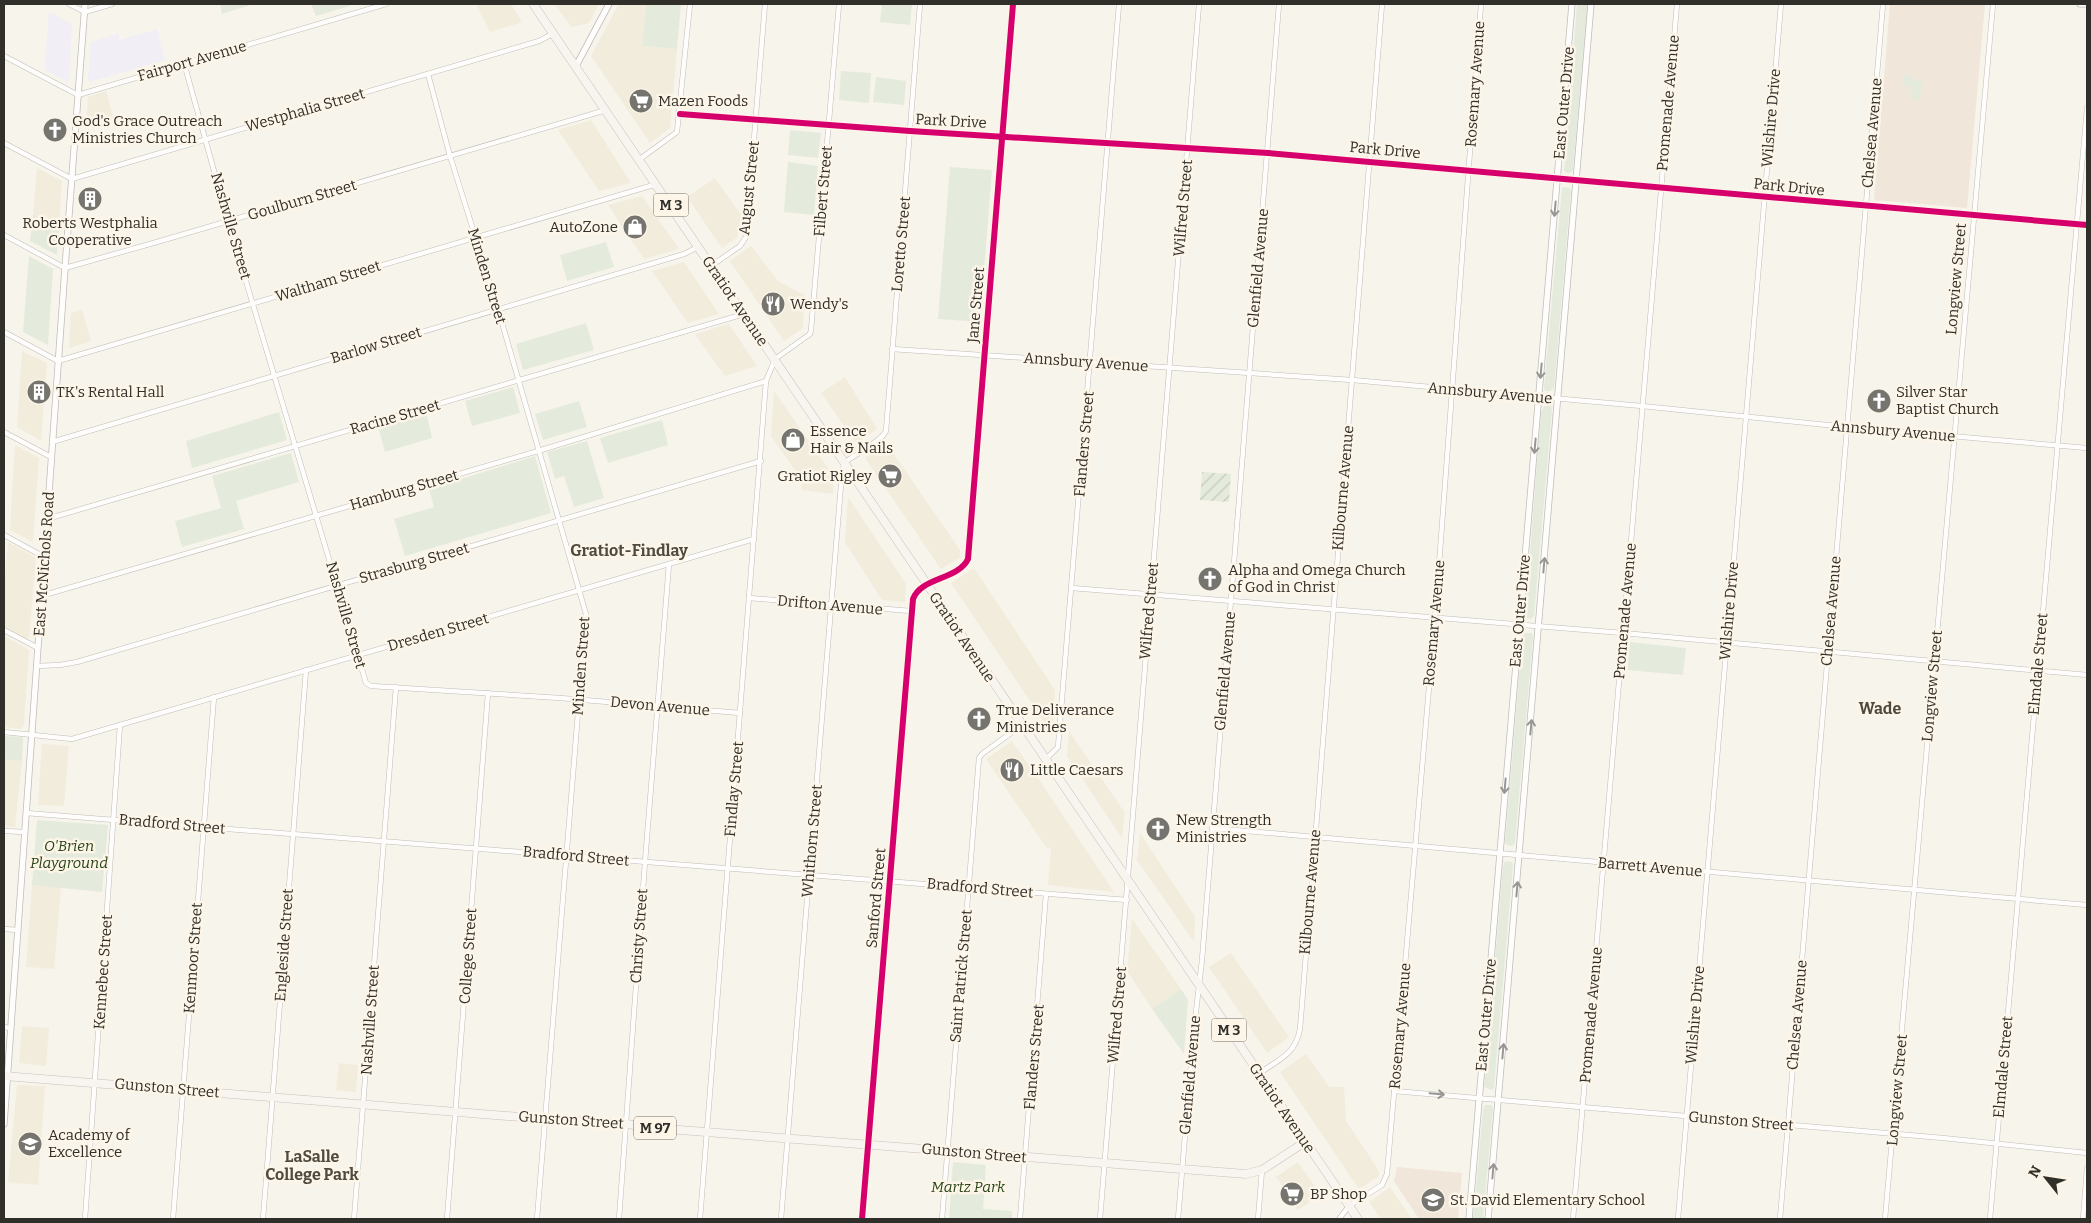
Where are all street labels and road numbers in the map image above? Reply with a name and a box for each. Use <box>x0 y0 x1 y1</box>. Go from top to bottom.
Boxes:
street label: Rosemary Avenue <box>1462 20 1488 148</box>
street label: Promenade Avenue <box>1653 34 1683 172</box>
street label: Fairport Avenue <box>135 37 249 85</box>
street label: East Outer Drive <box>1550 46 1578 160</box>
street label: Wilshire Drive <box>1758 68 1784 168</box>
street label: Chelsea Avenue <box>1858 77 1886 189</box>
street label: Westphalia Street <box>243 84 367 136</box>
street label: Park Drive <box>915 110 987 132</box>
street label: Park Drive <box>1349 138 1421 162</box>
street label: August Street <box>735 139 763 236</box>
street label: Filbert Street <box>810 144 836 237</box>
street label: Wilfred Street <box>1170 158 1196 257</box>
street label: Nashville Street <box>207 170 255 282</box>
street label: Park Drive <box>1752 174 1826 200</box>
street label: Goulburn Street <box>245 176 359 224</box>
road number: M 3 <box>654 194 688 216</box>
street label: Loretto Street <box>888 195 914 293</box>
street label: Glenfield Avenue <box>1244 207 1272 329</box>
street label: Longview Street <box>1942 222 1970 336</box>
street label: Minden Street <box>464 226 510 327</box>
street label: Gratiot Avenue <box>698 252 772 350</box>
street label: Waltham Street <box>273 256 383 306</box>
street label: Jane Street <box>964 266 988 345</box>
street label: Barlow Street <box>328 323 424 367</box>
street label: Annsbury Avenue <box>1023 349 1149 375</box>
street label: Annsbury Avenue <box>1427 379 1553 407</box>
street label: Flanders Street <box>1070 390 1098 498</box>
street label: Racine Street <box>348 395 443 438</box>
street label: Annsbury Avenue <box>1830 417 1956 445</box>
street label: Kilbourne Avenue <box>1329 425 1357 551</box>
street label: Hamburg Street <box>348 466 461 514</box>
street label: East McNichols Road <box>30 491 58 637</box>
street label: Strasburg Street <box>357 539 472 587</box>
street label: Promenade Avenue <box>1610 542 1640 680</box>
street label: East Outer Drive <box>1506 554 1534 668</box>
street label: Chelsea Avenue <box>1817 555 1845 667</box>
street label: Nashville Street <box>322 559 370 671</box>
street label: Rosemary Avenue <box>1420 559 1448 687</box>
street label: Wilfred Street <box>1136 561 1162 660</box>
street label: Wilshire Drive <box>1716 561 1742 661</box>
street label: Gratiot Avenue <box>925 588 999 686</box>
street label: Drifton Avenue <box>776 591 884 619</box>
street label: Dresden Street <box>385 609 491 655</box>
street label: Glenfield Avenue <box>1211 610 1239 732</box>
street label: Elmdale Street <box>2025 611 2051 716</box>
street label: Minden Street <box>569 615 593 716</box>
street label: Longview Street <box>1918 629 1946 743</box>
street label: Devon Avenue <box>609 693 711 719</box>
street label: Findlay Street <box>721 740 747 838</box>
street label: Whithorn Street <box>798 783 826 898</box>
street label: Bradford Street <box>118 810 227 838</box>
street label: Kilbourne Avenue <box>1296 829 1324 955</box>
street label: Bradford Street <box>522 842 631 870</box>
street label: Sanford Street <box>863 847 889 949</box>
street label: Barrett Avenue <box>1597 853 1703 881</box>
street label: Bradford Street <box>926 874 1035 902</box>
street label: Engleside Street <box>271 887 297 1002</box>
street label: Christy Street <box>627 887 651 984</box>
street label: Kenmoor Street <box>180 901 206 1014</box>
street label: College Street <box>456 907 480 1005</box>
street label: Saint Patrick Street <box>946 908 976 1043</box>
street label: Kennebec Street <box>90 913 116 1030</box>
street label: Promenade Avenue <box>1576 946 1606 1084</box>
street label: East Outer Drive <box>1472 958 1500 1072</box>
street label: Chelsea Avenue <box>1783 959 1811 1071</box>
street label: Rosemary Avenue <box>1386 962 1414 1090</box>
street label: Nashville Street <box>357 964 383 1076</box>
street label: Wilfred Street <box>1104 965 1130 1064</box>
street label: Wilshire Drive <box>1682 965 1708 1065</box>
street label: Flanders Street <box>1020 1003 1048 1111</box>
street label: Glenfield Avenue <box>1176 1014 1204 1136</box>
street label: Elmdale Street <box>1990 1014 2016 1119</box>
road number: M 3 <box>1212 1018 1246 1042</box>
street label: Longview Street <box>1883 1033 1911 1147</box>
street label: Gratiot Avenue <box>1245 1059 1319 1157</box>
street label: Gunston Street <box>114 1074 221 1102</box>
street label: Gunston Street <box>518 1107 625 1133</box>
street label: Gunston Street <box>1688 1107 1795 1135</box>
road number: M 97 <box>634 1116 676 1140</box>
street label: Gunston Street <box>921 1139 1028 1167</box>

